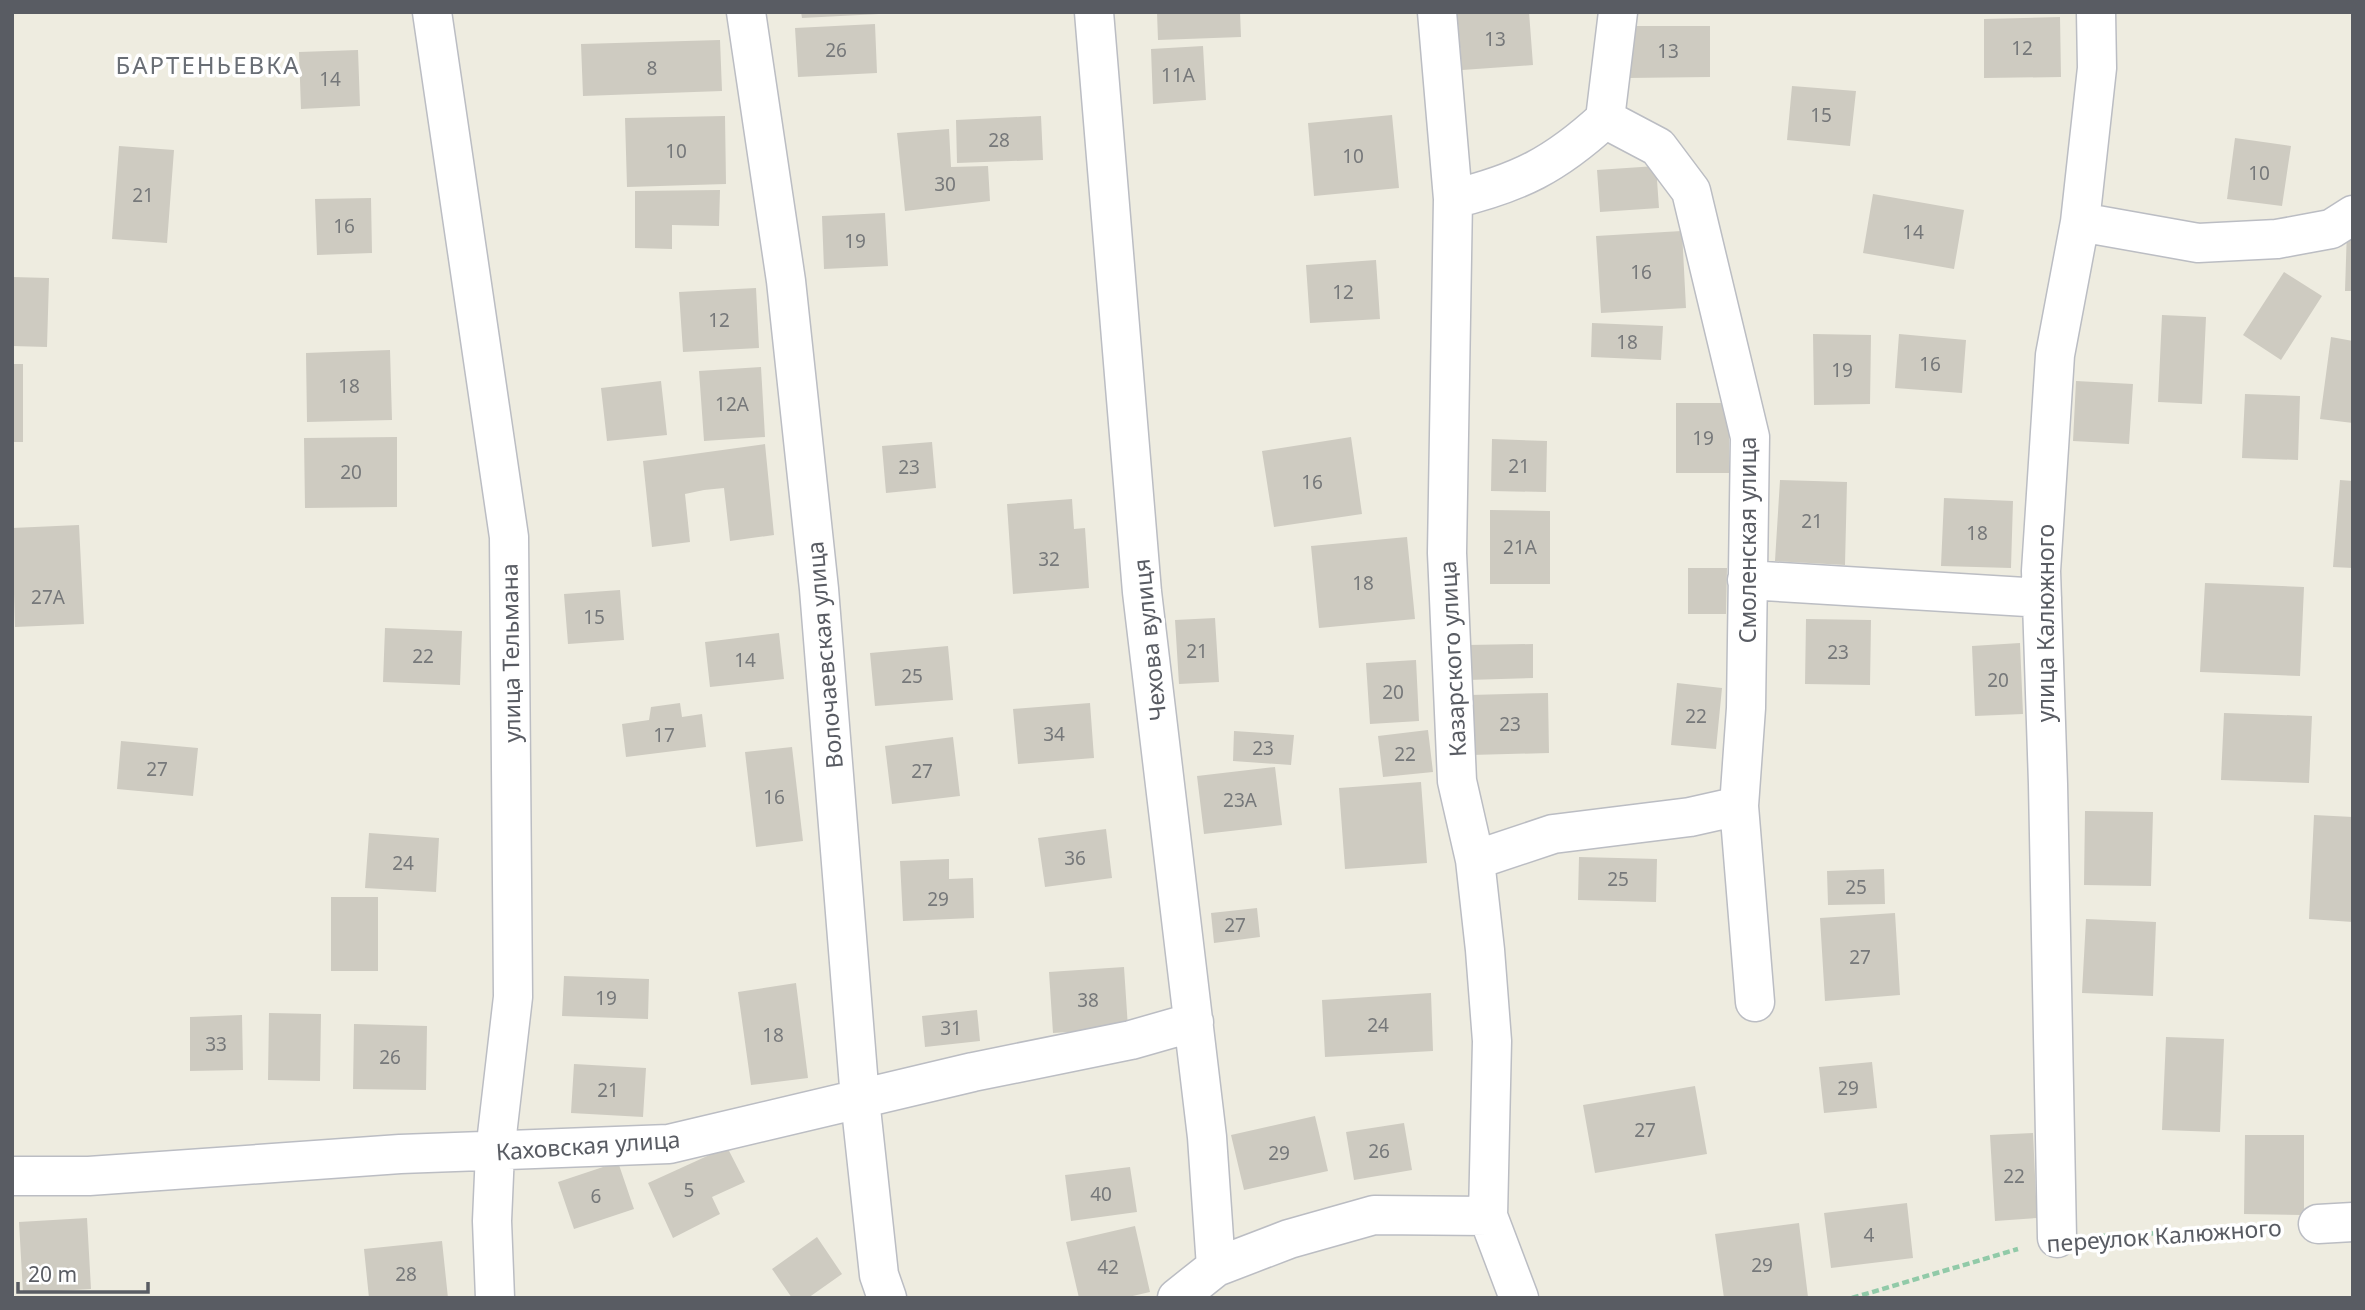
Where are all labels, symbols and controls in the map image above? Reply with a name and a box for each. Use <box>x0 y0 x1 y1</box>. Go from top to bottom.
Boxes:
house number: 13 <box>1484 26 1506 52</box>
house number: 12 <box>2011 35 2033 61</box>
house number: 26 <box>825 37 847 63</box>
house number: 13 <box>1657 38 1679 64</box>
district label: БАРТЕНЬЕВКА <box>116 48 300 81</box>
house number: 8 <box>647 55 657 81</box>
house number: 11А <box>1161 62 1196 88</box>
house number: 14 <box>319 66 341 92</box>
house number: 15 <box>1810 102 1832 128</box>
house number: 28 <box>988 127 1010 153</box>
house number: 10 <box>665 138 687 164</box>
house number: 10 <box>1342 143 1364 169</box>
house number: 10 <box>2248 160 2270 186</box>
house number: 30 <box>934 171 956 197</box>
house number: 21 <box>132 182 154 208</box>
house number: 16 <box>333 213 355 239</box>
house number: 14 <box>1902 219 1924 245</box>
house number: 19 <box>844 228 866 254</box>
house number: 16 <box>1630 259 1652 285</box>
house number: 12 <box>1332 279 1354 305</box>
house number: 12 <box>708 307 730 333</box>
house number: 18 <box>1616 329 1638 355</box>
house number: 16 <box>1919 351 1941 377</box>
house number: 19 <box>1831 357 1853 383</box>
house number: 18 <box>338 373 360 399</box>
house number: 12А <box>715 391 750 417</box>
house number: 19 <box>1692 425 1714 451</box>
street label: Смоленская улица <box>1731 437 1763 643</box>
house number: 21 <box>1508 453 1530 479</box>
house number: 23 <box>898 454 920 480</box>
house number: 20 <box>340 459 362 485</box>
house number: 16 <box>1301 469 1323 495</box>
house number: 21 <box>1801 508 1823 534</box>
house number: 18 <box>1966 520 1988 546</box>
street label: улица Калюжного <box>2029 524 2061 722</box>
house number: 21А <box>1503 534 1538 560</box>
street label: Волочаевская улица <box>798 540 850 770</box>
house number: 32 <box>1038 546 1060 572</box>
street label: Чехова вулиця <box>1125 557 1173 723</box>
street label: Казарского улица <box>1431 560 1473 758</box>
street label: улица Тельмана <box>492 563 528 743</box>
house number: 18 <box>1352 570 1374 596</box>
house number: 27А <box>31 584 66 610</box>
house number: 15 <box>583 604 605 630</box>
house number: 21 <box>1186 638 1208 664</box>
house number: 23 <box>1827 639 1849 665</box>
house number: 22 <box>412 643 434 669</box>
house number: 14 <box>734 647 756 673</box>
house number: 25 <box>901 663 923 689</box>
house number: 20 <box>1987 667 2009 693</box>
house number: 20 <box>1382 679 1404 705</box>
house number: 22 <box>1685 703 1707 729</box>
house number: 23 <box>1499 711 1521 737</box>
house number: 34 <box>1043 721 1065 747</box>
house number: 17 <box>653 722 675 748</box>
house number: 23 <box>1252 735 1274 761</box>
house number: 22 <box>1394 741 1416 767</box>
house number: 27 <box>146 756 168 782</box>
house number: 27 <box>911 758 933 784</box>
house number: 16 <box>763 784 785 810</box>
house number: 23А <box>1223 787 1258 813</box>
house number: 36 <box>1064 845 1086 871</box>
house number: 24 <box>392 850 414 876</box>
house number: 25 <box>1607 866 1629 892</box>
house number: 25 <box>1845 874 1867 900</box>
house number: 29 <box>927 886 949 912</box>
house number: 27 <box>1224 912 1246 938</box>
house number: 27 <box>1849 944 1871 970</box>
house number: 19 <box>595 985 617 1011</box>
house number: 38 <box>1077 987 1099 1013</box>
house number: 24 <box>1367 1012 1389 1038</box>
house number: 31 <box>940 1015 962 1041</box>
house number: 18 <box>762 1022 784 1048</box>
house number: 33 <box>205 1031 227 1057</box>
house number: 26 <box>379 1044 401 1070</box>
house number: 29 <box>1837 1075 1859 1101</box>
house number: 21 <box>597 1077 619 1103</box>
house number: 27 <box>1634 1117 1656 1143</box>
street label: Каховская улица <box>495 1123 681 1167</box>
house number: 26 <box>1368 1138 1390 1164</box>
house number: 29 <box>1268 1140 1290 1166</box>
house number: 22 <box>2003 1163 2025 1189</box>
house number: 5 <box>684 1177 694 1203</box>
house number: 40 <box>1090 1181 1112 1207</box>
house number: 6 <box>591 1183 601 1209</box>
street label: переулок Калюжного <box>2045 1211 2283 1259</box>
house number: 4 <box>1864 1222 1875 1248</box>
scale bar <box>18 1250 147 1294</box>
house number: 29 <box>1751 1252 1773 1278</box>
house number: 42 <box>1097 1254 1119 1280</box>
text: 20 m <box>28 1260 77 1288</box>
house number: 28 <box>395 1261 417 1287</box>

